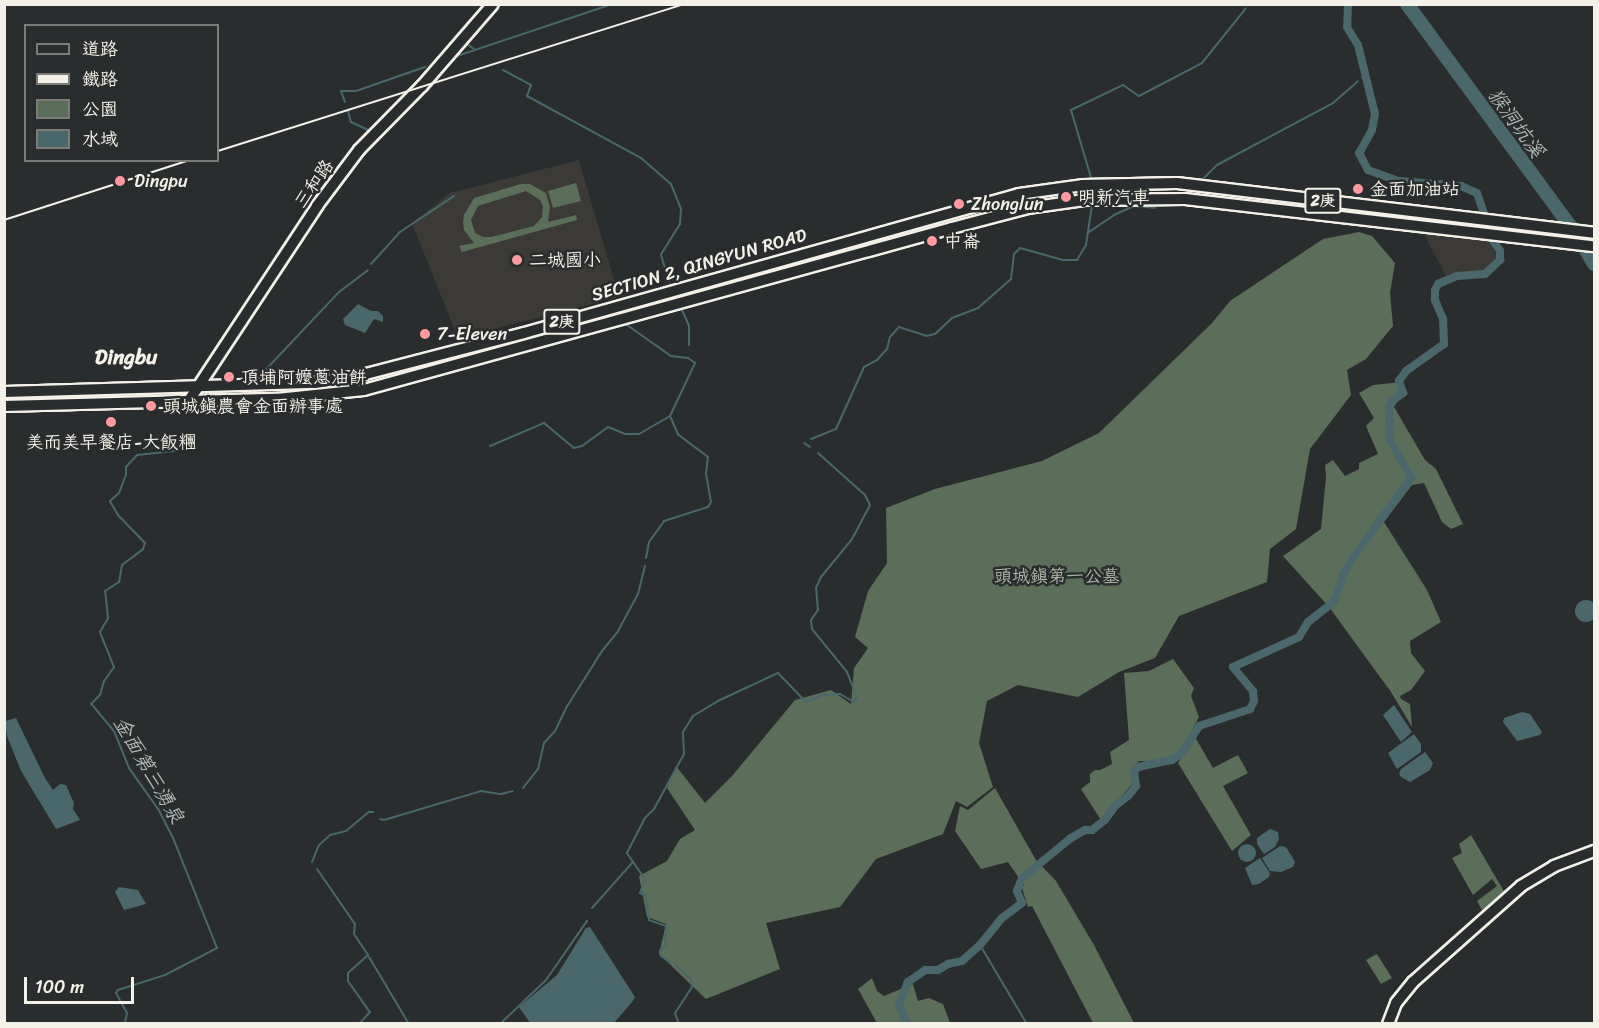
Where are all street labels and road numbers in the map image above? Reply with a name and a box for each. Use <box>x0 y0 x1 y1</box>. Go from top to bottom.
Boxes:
street label: 三和路 <box>290 156 338 212</box>
road number: 2庚 <box>1304 188 1342 214</box>
street label: SECTION 2, QINGYUN ROAD <box>589 224 809 306</box>
road number: 2庚 <box>542 309 582 335</box>

